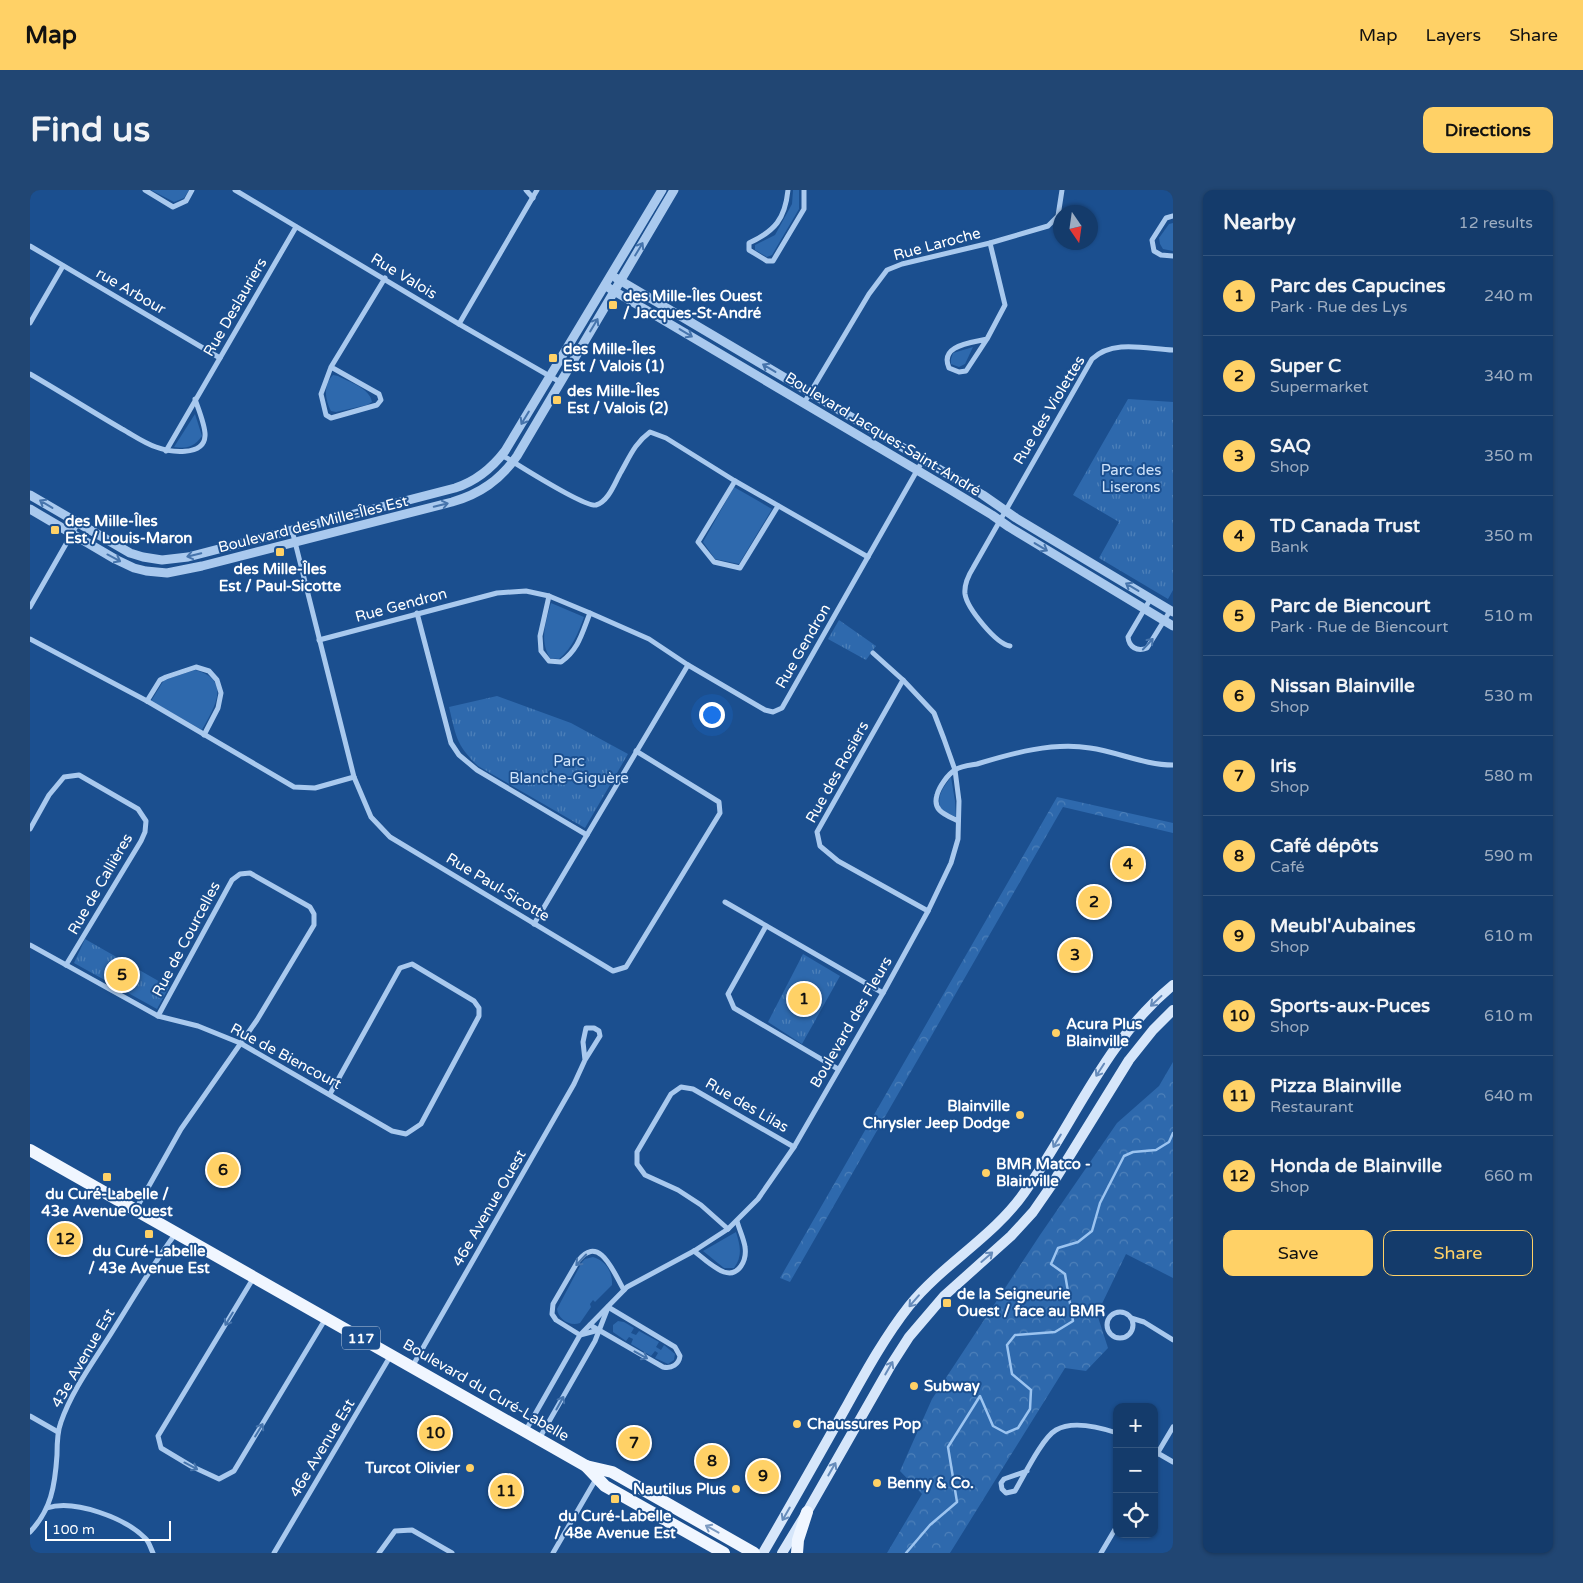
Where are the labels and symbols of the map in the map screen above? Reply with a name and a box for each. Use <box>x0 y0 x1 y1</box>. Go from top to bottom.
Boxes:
north arrow <box>1053 205 1098 250</box>
street label: Rue Laroche <box>891 224 983 264</box>
one-way arrow <box>635 242 645 256</box>
street label: Rue Valois <box>368 249 440 303</box>
street label: Rue Deslauriers <box>199 254 271 360</box>
street label: rue Arbour <box>93 264 169 318</box>
place label: des Mille-Îles Ouest / Jacques-St-André <box>623 287 762 323</box>
marker: des Mille-Îles Ouest / Jacques-St-André <box>607 299 619 311</box>
one-way arrow <box>590 318 600 332</box>
one-way arrow <box>679 329 693 339</box>
place label: des Mille-Îles Est / Valois (1) <box>563 340 665 375</box>
marker: des Mille-Îles Est / Valois (1) <box>547 352 559 364</box>
street label: Rue des Violettes <box>1009 352 1089 468</box>
one-way arrow <box>762 363 776 373</box>
street label: Boulevard Jacques-Saint-André <box>782 368 984 500</box>
place label: des Mille-Îles Est / Valois (2) <box>567 382 669 417</box>
marker: des Mille-Îles Est / Valois (2) <box>551 394 563 406</box>
one-way arrow <box>520 410 530 424</box>
park label: Parc des Liserons <box>1101 461 1161 496</box>
street label: Boulevard des Mille-Îles Est <box>216 492 410 556</box>
one-way arrow <box>38 499 53 509</box>
one-way arrow <box>432 500 448 509</box>
place label: des Mille-Îles Est / Louis-Maron <box>65 512 192 547</box>
marker: des Mille-Îles Est / Louis-Maron <box>49 524 61 536</box>
one-way arrow <box>1034 542 1048 552</box>
marker: des Mille-Îles Est / Paul-Sicotte <box>274 546 286 558</box>
one-way arrow <box>186 551 202 560</box>
one-way arrow <box>106 554 121 563</box>
place label: des Mille-Îles Est / Paul-Sicotte <box>219 560 342 595</box>
one-way arrow <box>1126 582 1140 592</box>
street label: Rue Gendron <box>353 584 449 626</box>
street label: Rue Gendron <box>772 601 834 691</box>
one-way arrow <box>1143 637 1154 650</box>
your location <box>699 702 725 728</box>
street label: Rue des Rosiers <box>802 718 872 826</box>
park label: Parc Blanche-Giguère <box>509 752 629 787</box>
street label: Rue de Callières <box>64 830 136 938</box>
pin: 4 <box>1112 845 1144 883</box>
street label: Rue Paul-Sicotte <box>443 849 553 925</box>
street label: Rue de Courcelles <box>148 878 224 1000</box>
pin: 2 <box>1078 883 1110 921</box>
pin: 3 <box>1059 936 1091 974</box>
street label: Boulevard des Fleurs <box>806 953 896 1091</box>
pin: 5 <box>106 956 138 994</box>
pin: 1 <box>788 980 820 1018</box>
one-way arrow <box>1149 995 1162 1007</box>
place label: Acura Plus Blainville <box>1066 1015 1142 1050</box>
street label: Rue de Biencourt <box>227 1019 345 1093</box>
marker: Acura Plus Blainville <box>1050 1027 1062 1039</box>
one-way arrow <box>1094 1063 1105 1077</box>
street label: Rue des Lilas <box>702 1074 792 1136</box>
place label: Blainville Chrysler Jeep Dodge <box>863 1097 1011 1133</box>
marker: Blainville Chrysler Jeep Dodge <box>1014 1109 1026 1121</box>
one-way arrow <box>1052 1133 1062 1147</box>
street label: 46e Avenue Ouest <box>448 1146 530 1269</box>
pin: 6 <box>207 1151 239 1189</box>
place label: BMR Matco - Blainville <box>996 1155 1091 1190</box>
marker: BMR Matco - Blainville <box>980 1167 992 1179</box>
marker: du Curé-Labelle / 43e Avenue Ouest <box>101 1171 113 1183</box>
place label: du Curé-Labelle / 43e Avenue Ouest <box>41 1185 173 1220</box>
pin: 12 <box>49 1220 81 1258</box>
marker: du Curé-Labelle / 43e Avenue Est <box>143 1228 155 1240</box>
place label: du Curé-Labelle / 43e Avenue Est <box>88 1242 210 1277</box>
one-way arrow <box>981 1251 994 1263</box>
one-way arrow <box>575 1253 587 1266</box>
place label: de la Seigneurie Ouest / face au BMR <box>957 1285 1105 1320</box>
one-way arrow <box>908 1294 919 1307</box>
marker: de la Seigneurie Ouest / face au BMR <box>941 1297 953 1309</box>
street label: 43e Avenue Est <box>47 1305 119 1411</box>
one-way arrow <box>223 1311 233 1325</box>
road number: 117 <box>342 1326 380 1350</box>
street label: Boulevard du Curé-Labelle <box>400 1335 572 1445</box>
one-way arrow <box>634 1350 649 1360</box>
one-way arrow <box>884 1360 894 1375</box>
place label: Subway <box>924 1377 980 1396</box>
marker: Subway <box>908 1380 920 1392</box>
street label: 46e Avenue Est <box>286 1395 358 1500</box>
one-way arrow <box>555 1395 565 1410</box>
pin: 10 <box>419 1414 451 1452</box>
place label: Chaussures Pop <box>807 1415 922 1434</box>
marker: Chaussures Pop <box>791 1418 803 1430</box>
one-way arrow <box>255 1423 265 1437</box>
pin: 7 <box>618 1424 650 1462</box>
pin: 8 <box>696 1442 728 1480</box>
pin: 9 <box>747 1457 779 1495</box>
place label: Turcot Olivier <box>364 1459 460 1477</box>
one-way arrow <box>184 1461 199 1471</box>
marker: Turcot Olivier <box>464 1462 476 1474</box>
one-way arrow <box>827 1463 837 1477</box>
pin: 11 <box>490 1472 522 1510</box>
place label: Benny & Co. <box>887 1474 974 1493</box>
marker: Benny & Co. <box>871 1477 883 1489</box>
place label: Nautilus Plus <box>633 1480 726 1498</box>
marker: Nautilus Plus <box>730 1483 742 1495</box>
marker: du Curé-Labelle / 48e Avenue Est <box>609 1493 621 1505</box>
one-way arrow <box>780 1506 790 1520</box>
place label: du Curé-Labelle / 48e Avenue Est <box>554 1507 676 1542</box>
scale bar <box>45 1518 171 1541</box>
one-way arrow <box>704 1524 719 1534</box>

